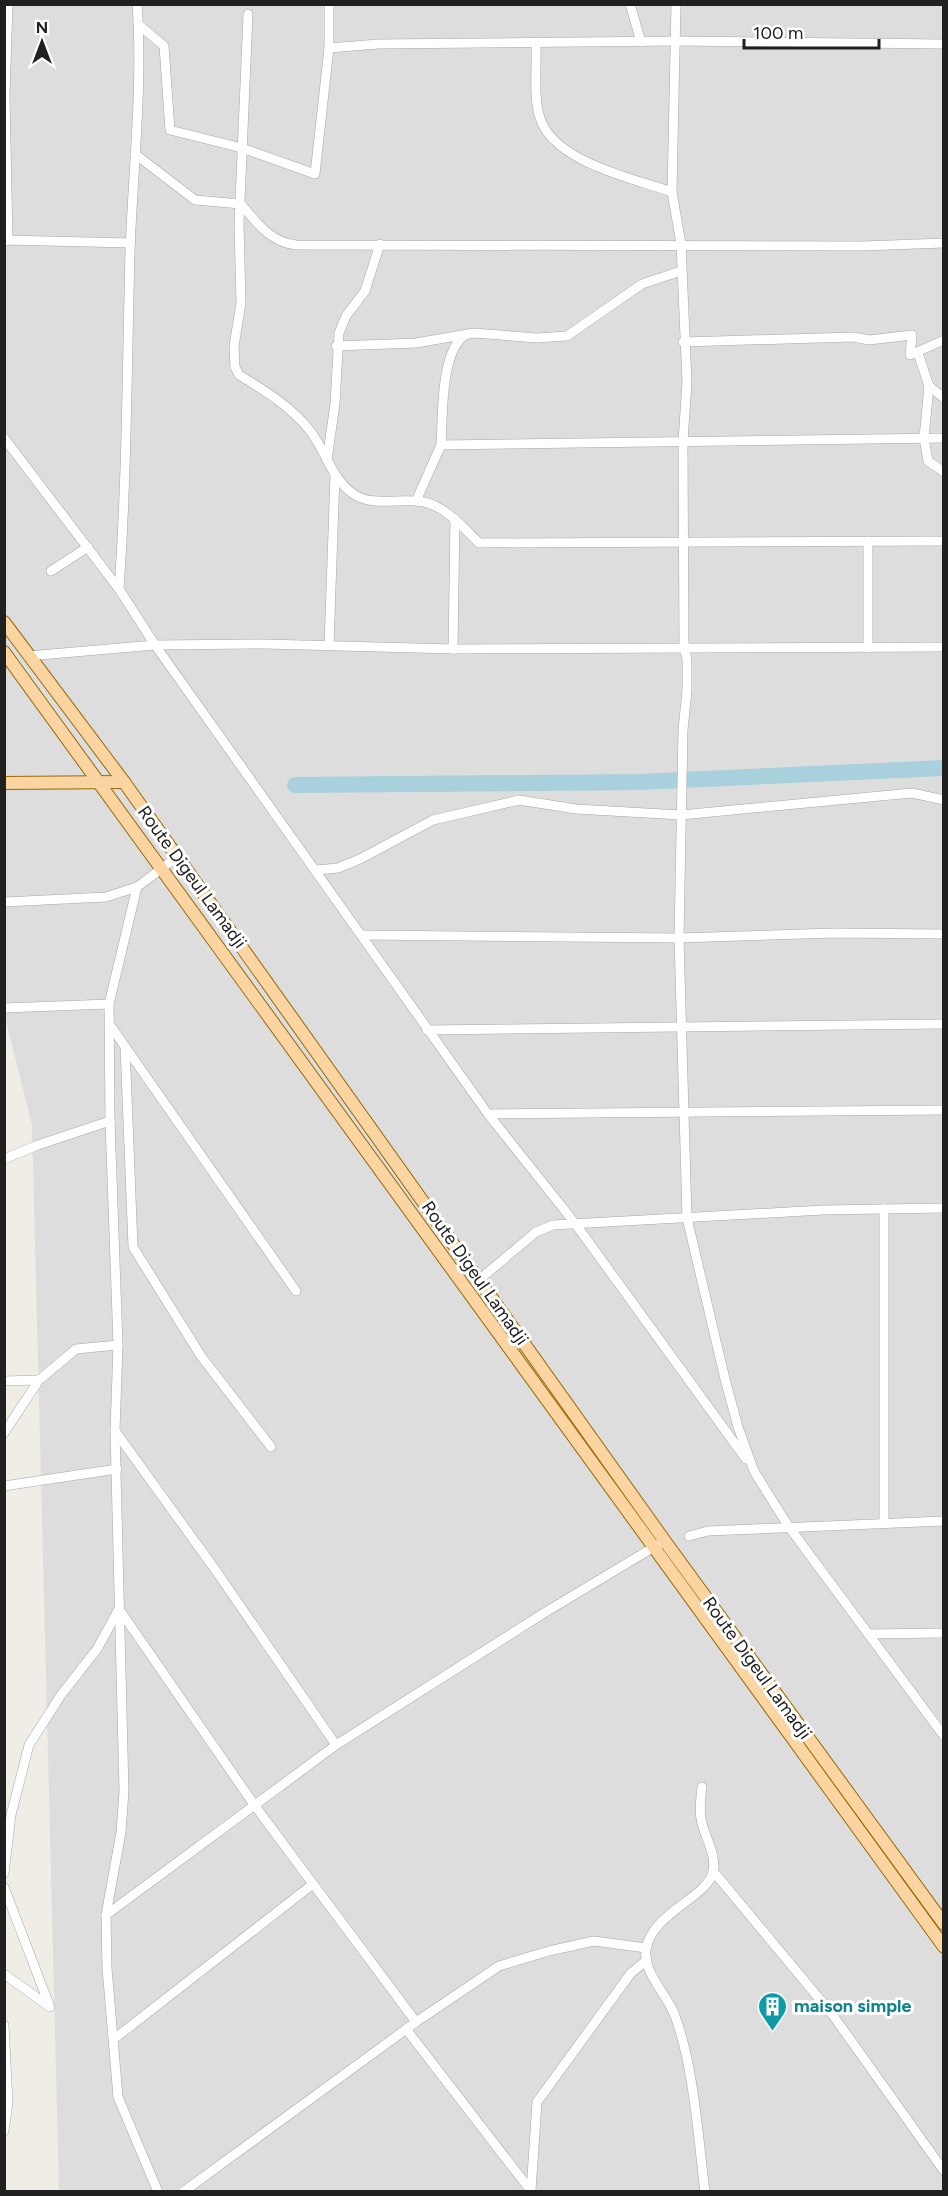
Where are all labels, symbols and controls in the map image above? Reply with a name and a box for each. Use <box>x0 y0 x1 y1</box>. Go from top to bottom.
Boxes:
north arrow <box>12 12 72 72</box>
scale bar <box>744 12 879 50</box>
text: N <box>36 18 48 37</box>
text: 100 m <box>753 22 803 44</box>
street label: Route Digeul Lamadji <box>133 801 251 953</box>
street label: Route Digeul Lamadji <box>417 1197 533 1349</box>
street label: Route Digeul Lamadji <box>698 1592 816 1744</box>
building icon: maison simple <box>757 1990 789 2032</box>
place label: maison simple <box>794 1995 911 2017</box>

